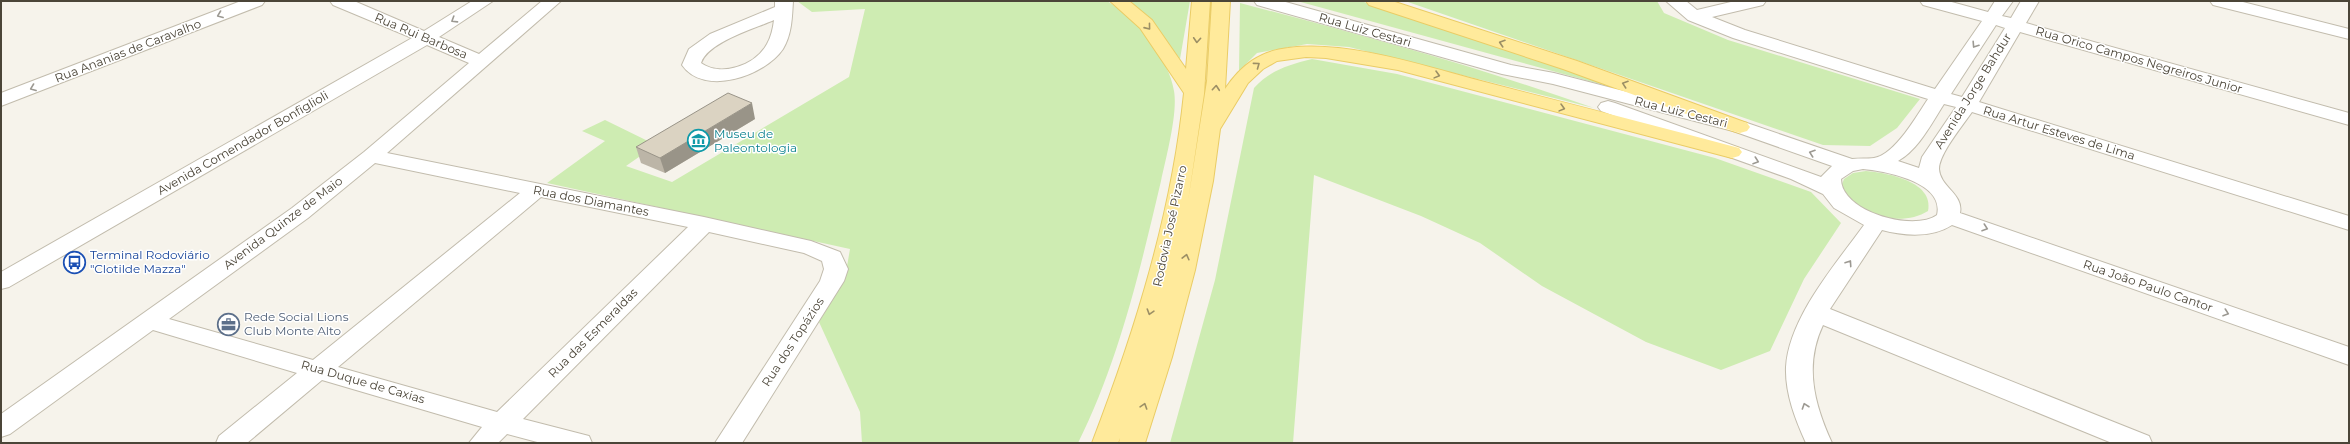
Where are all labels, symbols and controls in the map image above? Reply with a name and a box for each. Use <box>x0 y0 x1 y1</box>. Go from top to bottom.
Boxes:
street label: Rua Rui Barbosa <box>372 9 470 62</box>
street label: Rua Luiz Cestari <box>1317 9 1413 50</box>
one-way arrow <box>216 11 223 19</box>
one-way arrow <box>451 15 458 23</box>
street label: Rua Ananias de Caravalho <box>52 16 203 85</box>
one-way arrow <box>1143 22 1150 29</box>
street label: Rua Orico Campos Negreiros Junior <box>2034 23 2244 96</box>
street label: Avenida Jorge Bahdur <box>1931 30 2014 151</box>
one-way arrow <box>1193 37 1202 43</box>
one-way arrow <box>1499 39 1506 47</box>
one-way arrow <box>1973 41 1980 48</box>
one-way arrow <box>1253 63 1260 70</box>
one-way arrow <box>1433 70 1440 79</box>
one-way arrow <box>1622 81 1629 89</box>
one-way arrow <box>30 83 37 91</box>
one-way arrow <box>1211 85 1220 91</box>
street label: Avenida Comendador Bonfiglioli <box>155 87 331 198</box>
street label: Rua Luiz Cestari <box>1633 93 1729 130</box>
street label: Rua Artur Esteves de Lima <box>1981 102 2137 163</box>
one-way arrow <box>1559 103 1566 112</box>
place label: Museu de Paleontologia <box>714 126 797 155</box>
museum icon: Museu de Paleontologia <box>685 128 711 154</box>
one-way arrow <box>1808 149 1815 158</box>
one-way arrow <box>1753 156 1760 164</box>
street label: Rodovia José Pizarro <box>1149 164 1190 288</box>
street label: Avenida Quinze de Maio <box>220 173 345 272</box>
street label: Rua dos Diamantes <box>532 182 650 219</box>
one-way arrow <box>1981 224 1988 232</box>
place label: Terminal Rodoviário "Clotilde Mazza" <box>90 247 210 276</box>
bus stop icon: Terminal Rodoviário "Clotilde Mazza" <box>62 249 88 275</box>
one-way arrow <box>1181 254 1190 261</box>
street label: Rua João Paulo Cantor <box>2081 256 2215 315</box>
one-way arrow <box>1844 261 1851 268</box>
street label: Rua das Esmeraldas <box>545 285 641 381</box>
street label: Rua dos Topázios <box>758 294 827 389</box>
one-way arrow <box>1146 308 1155 315</box>
one-way arrow <box>2223 308 2230 317</box>
place label: Rede Social Lions Club Monte Alto <box>244 309 349 338</box>
office icon: Rede Social Lions Club Monte Alto <box>216 311 242 337</box>
street label: Rua Duque de Caxias <box>299 357 427 406</box>
one-way arrow <box>1139 403 1148 410</box>
one-way arrow <box>1802 403 1810 410</box>

